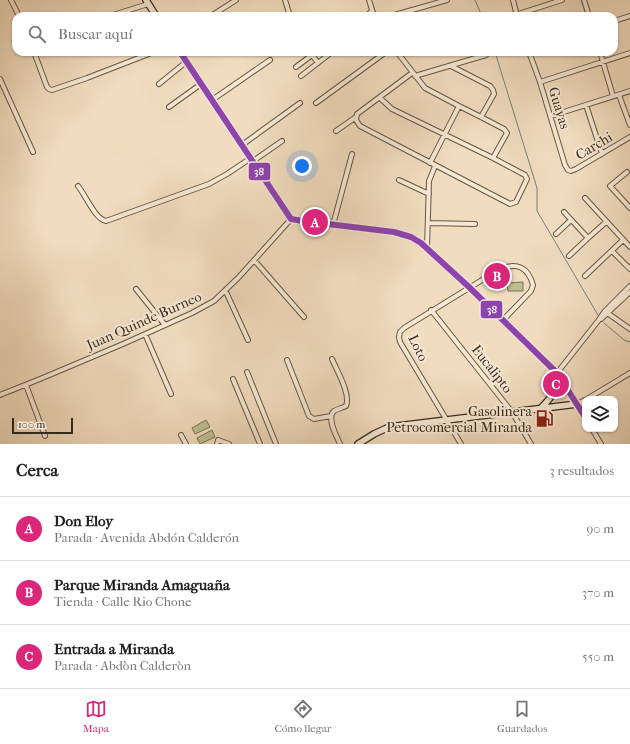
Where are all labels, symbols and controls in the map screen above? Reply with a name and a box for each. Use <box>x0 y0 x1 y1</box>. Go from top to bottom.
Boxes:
search box <box>12 12 618 56</box>
icon: search <box>26 23 48 45</box>
text: Buscar aquí <box>58 25 133 43</box>
street label: Guayas <box>545 85 573 131</box>
street label: Carchi <box>573 128 615 164</box>
your location <box>292 156 312 176</box>
line badge: 38 <box>248 162 271 181</box>
text: 38 <box>254 165 264 178</box>
pin: A <box>302 207 328 237</box>
pin: B <box>484 261 510 291</box>
street label: Juan Quinde Burneo <box>83 288 204 354</box>
line badge: 38 <box>480 300 503 319</box>
text: 38 <box>487 303 497 316</box>
street label: Loto <box>404 332 432 364</box>
street label: Eucalipto <box>468 341 516 397</box>
pin: C <box>543 369 569 399</box>
map controls <box>582 396 618 432</box>
button: layers <box>582 396 618 432</box>
place label: Gasolinera Petrocomercial Miranda <box>386 403 533 436</box>
fuel station icon: Gasolinera Petrocomercial Miranda <box>535 409 555 429</box>
scale bar <box>12 416 73 435</box>
text: 100 m <box>18 418 46 431</box>
text: Cerca <box>16 460 58 480</box>
text: 3 resultados <box>549 463 614 478</box>
text: Don Eloy <box>54 512 113 530</box>
text: A <box>25 521 33 536</box>
text: 90 m <box>586 521 614 536</box>
text: Parada · Avenida Abdón Calderón <box>54 530 239 545</box>
text: Parque Miranda Amaguaña <box>54 576 230 594</box>
text: B <box>25 585 33 600</box>
text: 370 m <box>582 585 614 600</box>
text: Tienda · Calle Rio Chone <box>54 594 192 609</box>
text: Entrada a Miranda <box>54 640 174 658</box>
text: C <box>25 649 33 664</box>
text: 550 m <box>582 649 614 664</box>
text: Parada · Abdòn Calderòn <box>54 658 191 673</box>
tab: Mapa <box>83 698 109 735</box>
tab: Cómo llegar <box>274 698 331 735</box>
tab: Guardados <box>497 698 547 735</box>

